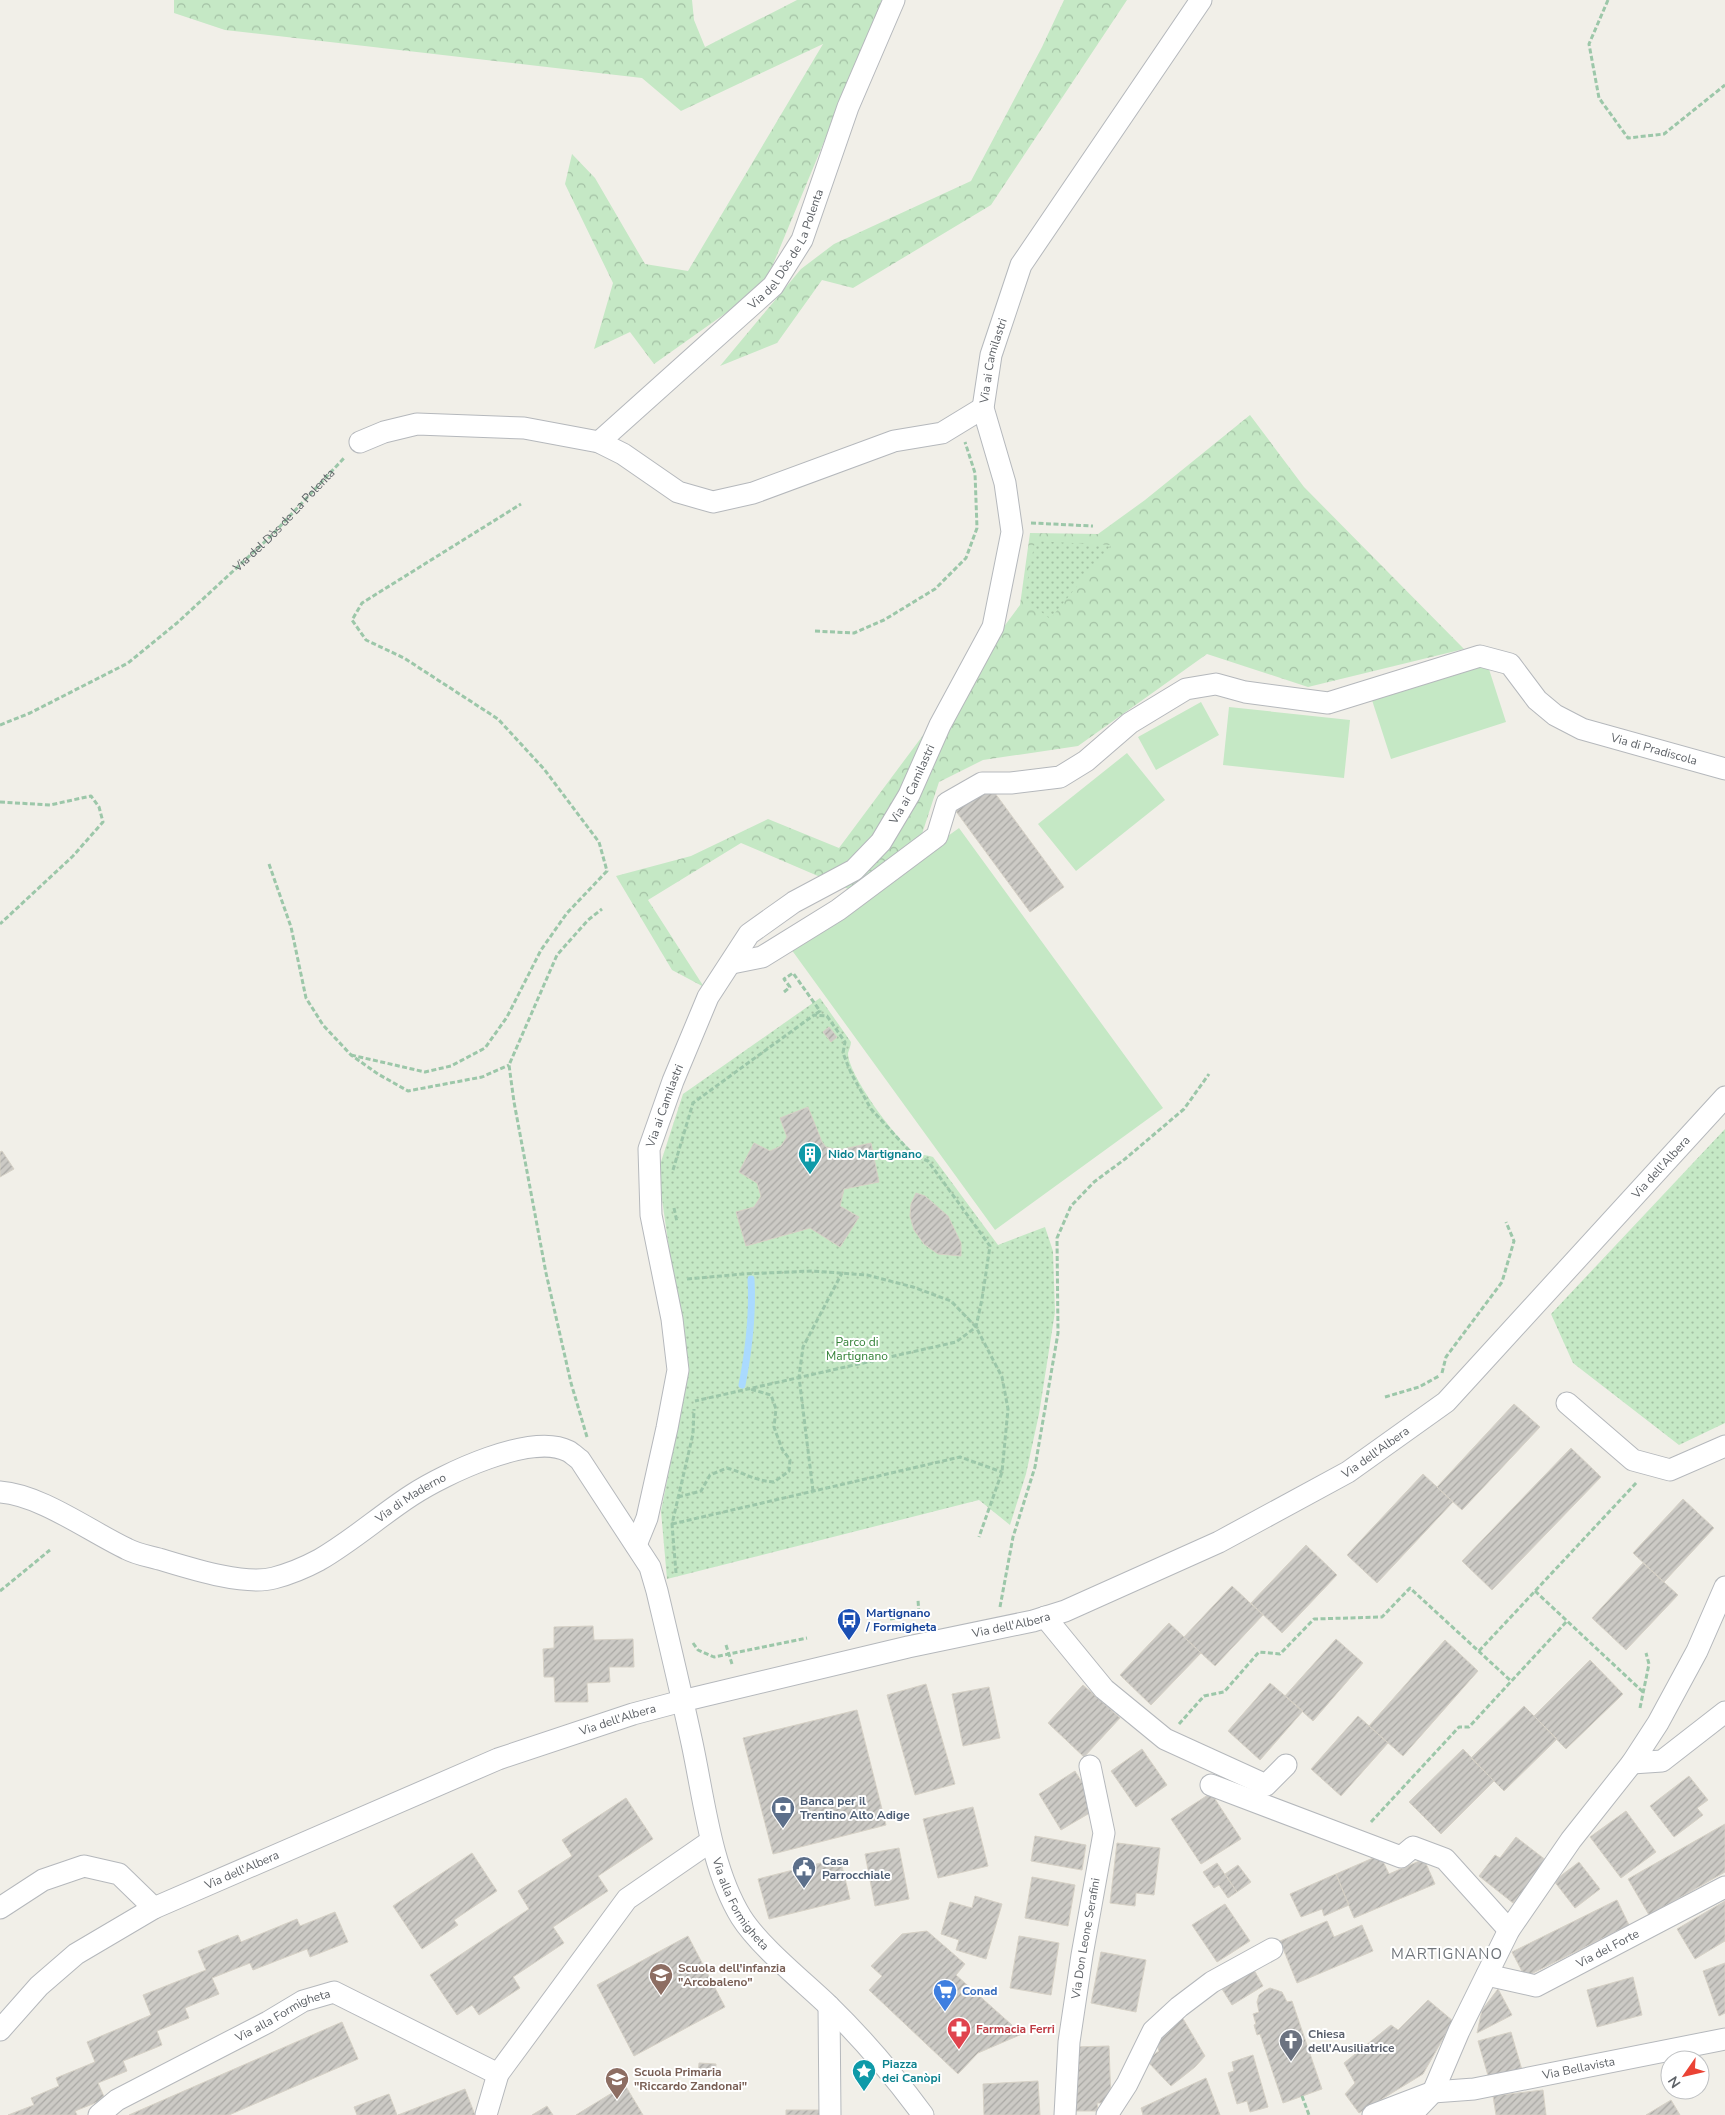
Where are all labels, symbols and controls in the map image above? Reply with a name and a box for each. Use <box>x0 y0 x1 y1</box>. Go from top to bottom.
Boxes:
street label: Via del Dòs de La Polenta <box>744 187 827 313</box>
street label: Via ai Camilastri <box>976 316 1011 405</box>
street label: Via del Dòs de La Polenta <box>229 465 338 576</box>
street label: Via di Pradiscola <box>1608 729 1699 769</box>
street label: Via ai Camilastri <box>885 742 938 828</box>
street label: Via ai Camilastri <box>642 1062 687 1150</box>
street label: Via dell'Albera <box>1627 1132 1694 1203</box>
building icon: Nido Martignano <box>797 1141 823 1175</box>
place label: Nido Martignano <box>828 1146 922 1162</box>
park label: Parco di Martignano <box>826 1334 888 1364</box>
street label: Via dell'Albera <box>1338 1423 1413 1482</box>
street label: Via di Maderno <box>371 1469 449 1527</box>
place label: Martignano / Formigheta <box>865 1605 937 1635</box>
bus stop icon: Martignano / Formigheta <box>836 1607 862 1641</box>
street label: Via dell'Albera <box>970 1608 1052 1642</box>
street label: Via dell'Albera <box>576 1700 658 1740</box>
place label: Banca per il Trentino Alto Adige <box>800 1793 910 1823</box>
bank icon: Banca per il Trentino Alto Adige <box>770 1795 796 1829</box>
street label: Via dell'Albera <box>201 1847 282 1894</box>
place label: Casa Parrocchiale <box>822 1853 891 1883</box>
street label: Via alla Formigheta <box>708 1855 773 1954</box>
public building icon: Casa Parrocchiale <box>791 1855 817 1889</box>
street label: Via Don Leone Serafini <box>1067 1877 1104 2001</box>
street label: Via del Forte <box>1572 1925 1642 1972</box>
district label: MARTIGNANO <box>1391 1944 1503 1964</box>
place label: Scuola dell'infanzia "Arcobaleno" <box>678 1960 786 1990</box>
school or university icon: Scuola dell'infanzia "Arcobaleno" <box>648 1962 674 1996</box>
supermarket icon: Conad <box>932 1978 958 2012</box>
place label: Conad <box>962 1983 997 1999</box>
street label: Via alla Formigheta <box>232 1985 332 2046</box>
pharmacy icon: Farmacia Ferri <box>946 2016 972 2050</box>
place label: Farmacia Ferri <box>976 2021 1055 2037</box>
place label: Chiesa dell'Ausiliatrice <box>1308 2026 1395 2056</box>
church icon: Chiesa dell'Ausiliatrice <box>1278 2028 1304 2062</box>
north arrow <box>1660 2050 1710 2100</box>
street label: Via Bellavista <box>1540 2053 1616 2083</box>
place label: Piazza dei Canòpi <box>882 2056 941 2086</box>
place icon: Piazza dei Canòpi <box>851 2058 877 2092</box>
place label: Scuola Primaria "Riccardo Zandonai" <box>634 2064 747 2094</box>
school or university icon: Scuola Primaria "Riccardo Zandonai" <box>604 2066 630 2100</box>
text: N <box>1664 2072 1685 2092</box>

